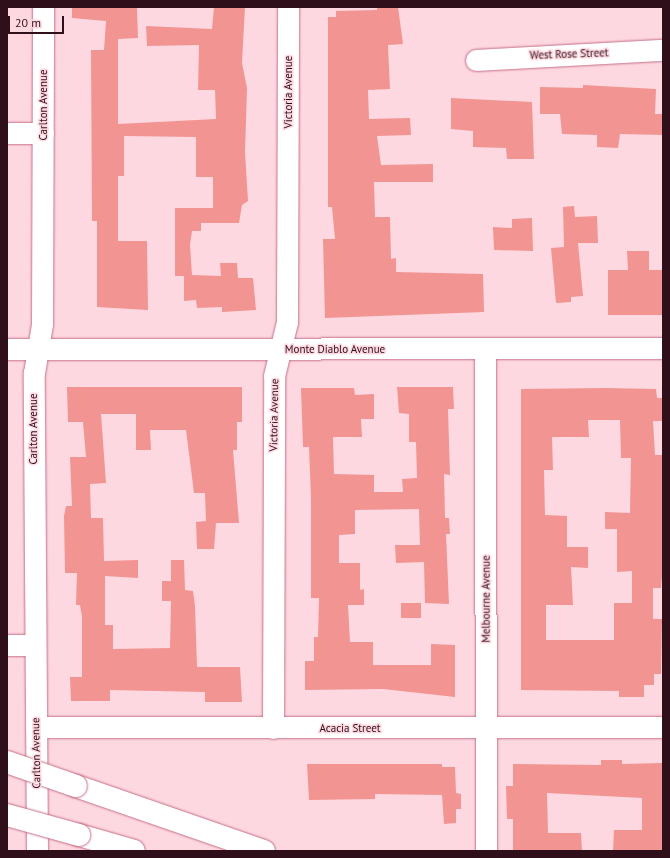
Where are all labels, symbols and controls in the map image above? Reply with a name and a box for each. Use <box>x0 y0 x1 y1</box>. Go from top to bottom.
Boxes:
scale bar <box>10 8 66 34</box>
text: 20 m <box>15 15 41 30</box>
street label: West Rose Street <box>529 46 609 62</box>
street label: Victoria Avenue <box>281 55 295 129</box>
street label: Carlton Avenue <box>36 69 50 141</box>
street label: Monte Diablo Avenue <box>285 342 385 356</box>
street label: Victoria Avenue <box>267 378 281 452</box>
street label: Carlton Avenue <box>26 393 40 465</box>
street label: Melbourne Avenue <box>479 555 493 643</box>
street label: Carlton Avenue <box>29 717 43 789</box>
street label: Acacia Street <box>319 721 381 735</box>

